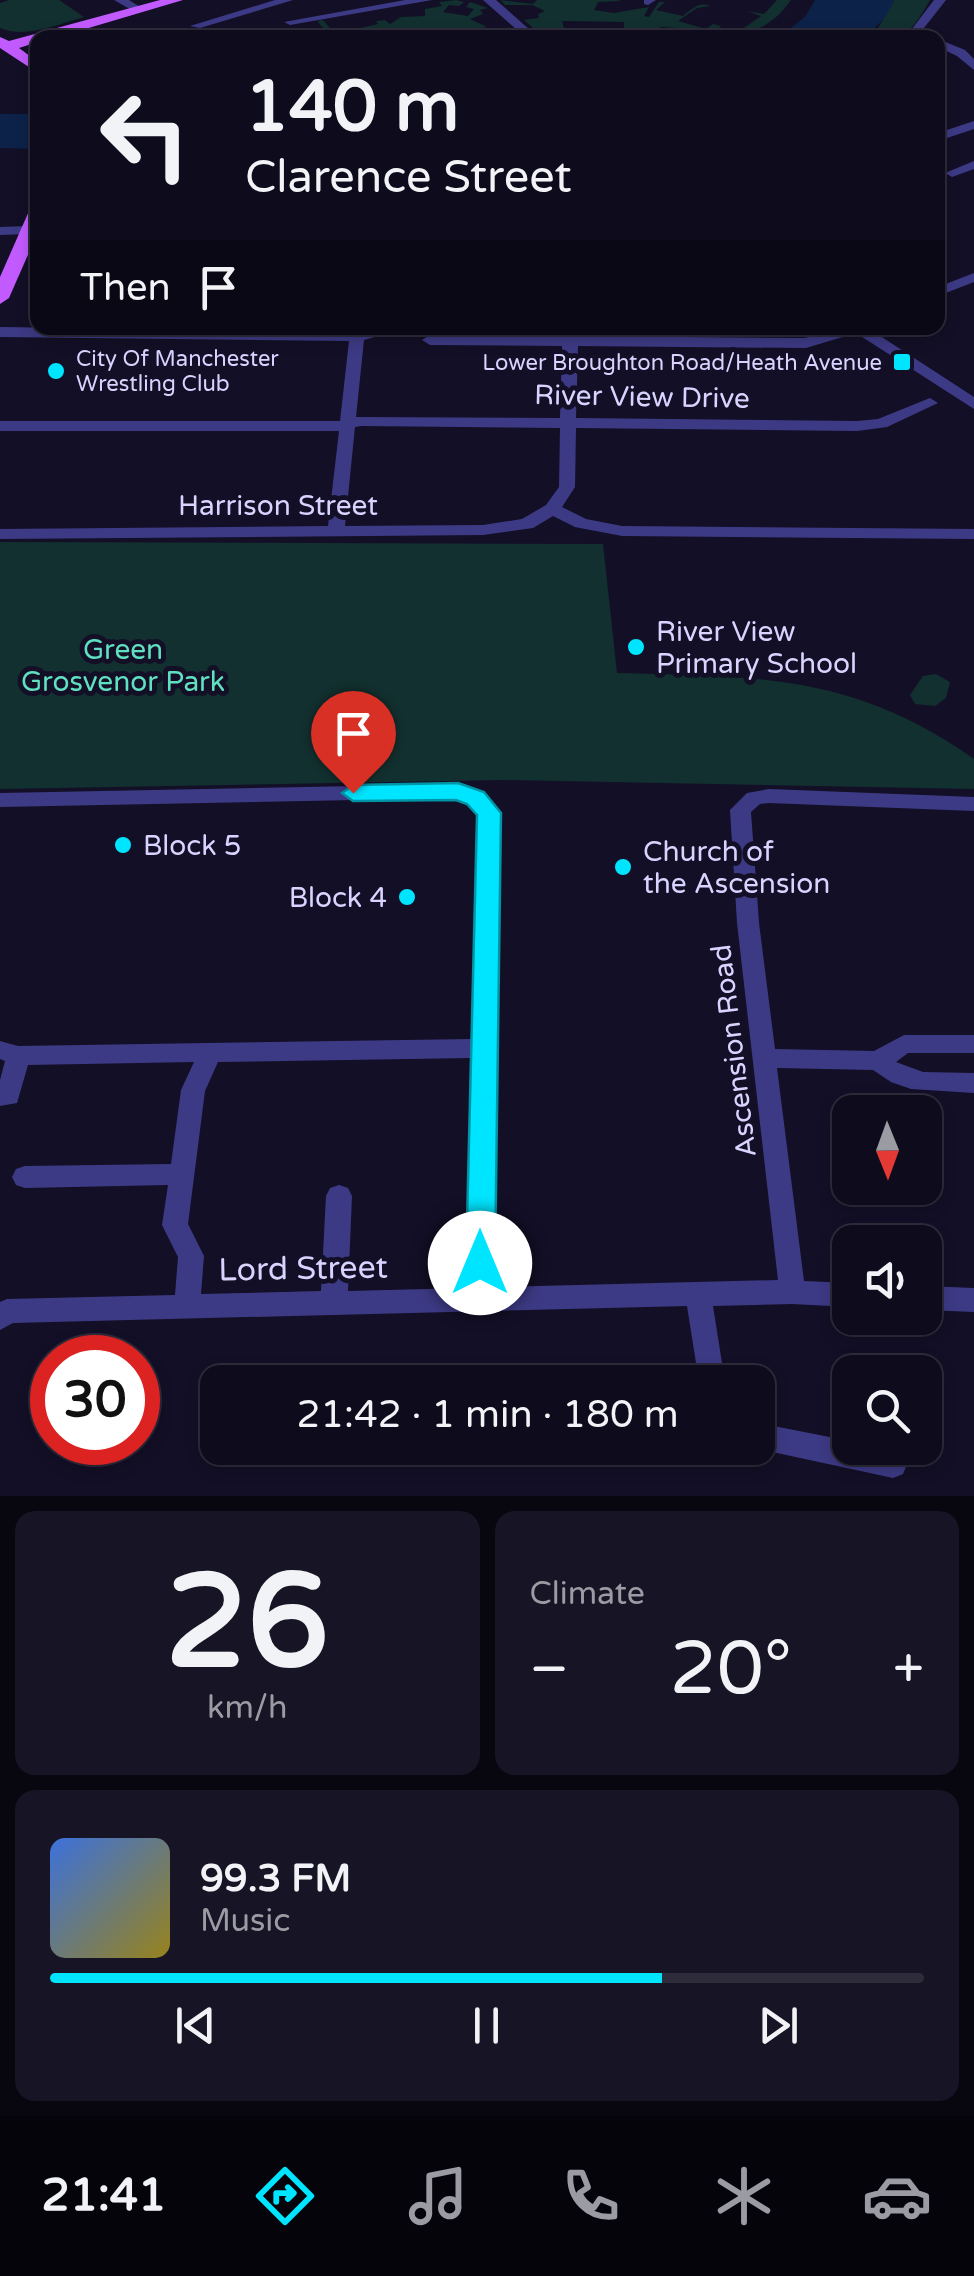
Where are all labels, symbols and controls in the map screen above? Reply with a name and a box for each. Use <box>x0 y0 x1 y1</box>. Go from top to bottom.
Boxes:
text: 140 m <box>245 66 459 150</box>
icon: left <box>80 70 210 200</box>
text: Clarence Street <box>245 151 572 205</box>
icon: arrive <box>191 260 246 315</box>
text: Then <box>80 265 171 311</box>
place label: City Of Manchester Wrestling Club <box>76 346 279 397</box>
place label: Lower Broughton Road/Heath Avenue <box>482 350 882 376</box>
marker: Lower Broughton Road/Heath Avenue <box>891 351 913 373</box>
marker: City Of Manchester Wrestling Club <box>45 360 67 382</box>
street label: River View Drive <box>534 378 750 416</box>
street label: Harrison Street <box>178 489 378 523</box>
place label: River View Primary School <box>656 615 857 681</box>
park label: Green Grosvenor Park <box>21 633 225 699</box>
marker: River View Primary School <box>625 636 647 658</box>
pin <box>311 691 396 794</box>
icon: arrive <box>326 706 381 761</box>
place label: Block 5 <box>143 829 241 863</box>
marker: Block 5 <box>112 834 134 856</box>
place label: Church of the Ascension <box>643 835 830 901</box>
marker: Church of the Ascension <box>612 856 634 878</box>
place label: Block 4 <box>289 881 387 915</box>
marker: Block 4 <box>396 886 418 908</box>
street label: Ascension Road <box>704 943 764 1159</box>
north arrow <box>832 1095 942 1205</box>
map controls <box>832 1095 942 1465</box>
position arrow <box>428 1211 532 1315</box>
button: sound <box>832 1225 942 1335</box>
street label: Lord Street <box>218 1249 388 1289</box>
speed limit sign: 30 <box>30 1335 160 1465</box>
button: search <box>832 1355 942 1465</box>
text: 21:42 · 1 min · 180 m <box>296 1392 679 1438</box>
text: 26 <box>166 1546 329 1702</box>
text: Climate <box>530 1575 645 1613</box>
text: 20° <box>670 1624 792 1714</box>
text: − <box>530 1637 569 1703</box>
text: + <box>893 1637 924 1703</box>
text: km/h <box>207 1689 287 1727</box>
text: 99.3 FM <box>200 1856 351 1902</box>
text: Music <box>200 1902 290 1940</box>
icon: previous <box>168 1998 223 2053</box>
icon: pause <box>459 1998 514 2053</box>
icon: next <box>751 1998 806 2053</box>
icon: directions <box>250 2161 320 2231</box>
icon: music <box>403 2161 473 2231</box>
icon: phone <box>556 2161 626 2231</box>
icon: climate <box>709 2161 779 2231</box>
icon: car <box>862 2161 932 2231</box>
text: 21:41 <box>42 2169 166 2223</box>

